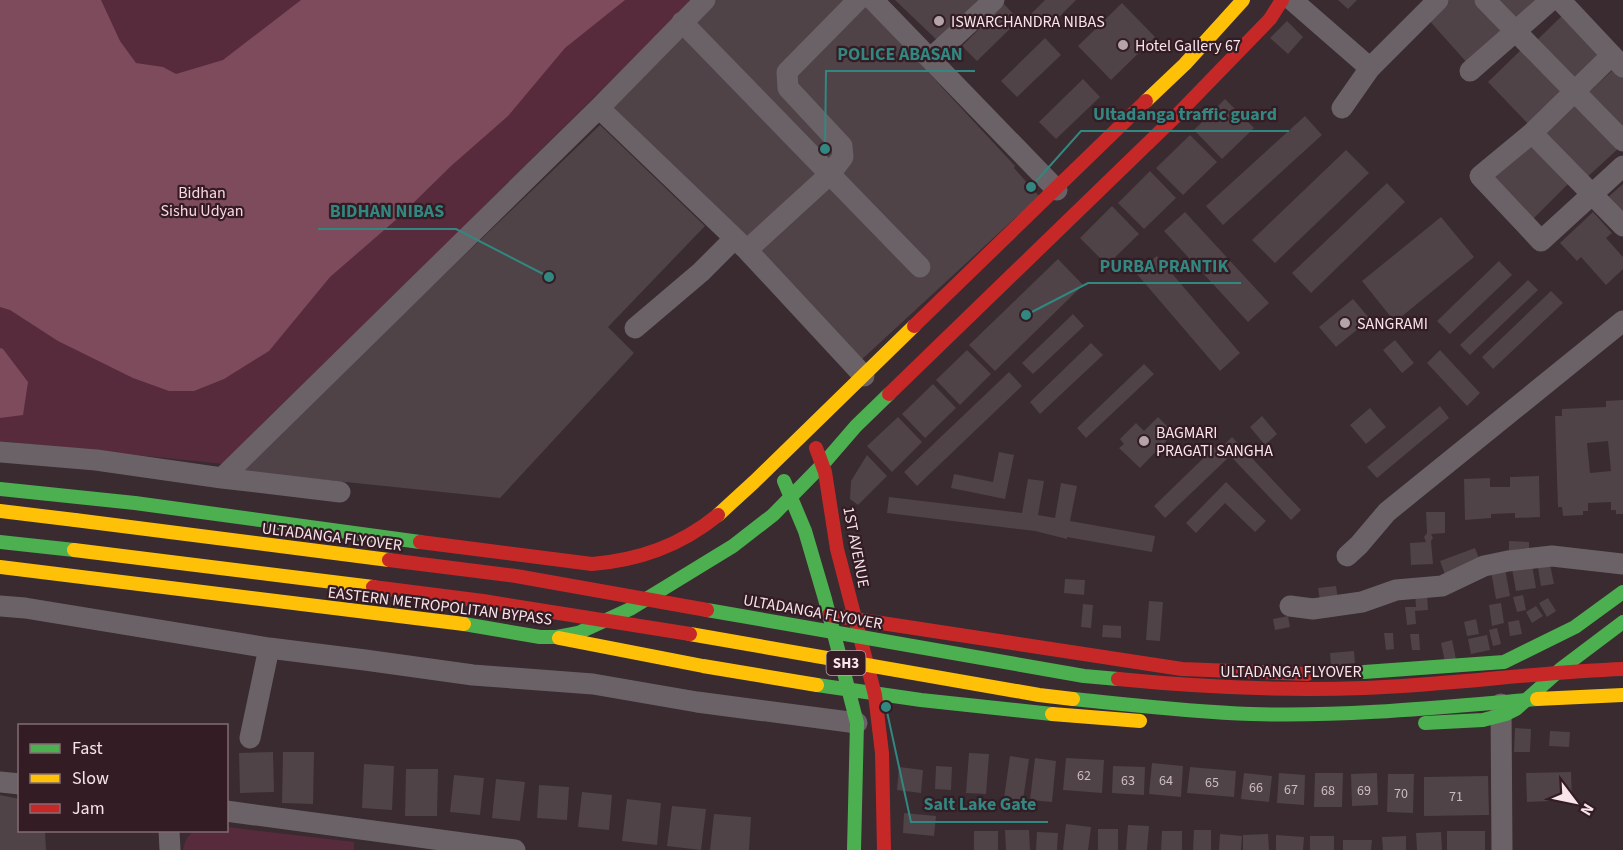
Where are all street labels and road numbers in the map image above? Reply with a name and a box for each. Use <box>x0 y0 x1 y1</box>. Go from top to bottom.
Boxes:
street label: 1ST AVENUE <box>837 505 875 590</box>
street label: ULTADANGA FLYOVER <box>260 517 403 557</box>
street label: EASTERN METROPOLITAN BYPASS <box>326 581 553 631</box>
street label: ULTADANGA FLYOVER <box>741 589 884 635</box>
road number: SH3 <box>826 651 866 675</box>
street label: ULTADANGA FLYOVER <box>1220 661 1362 683</box>

